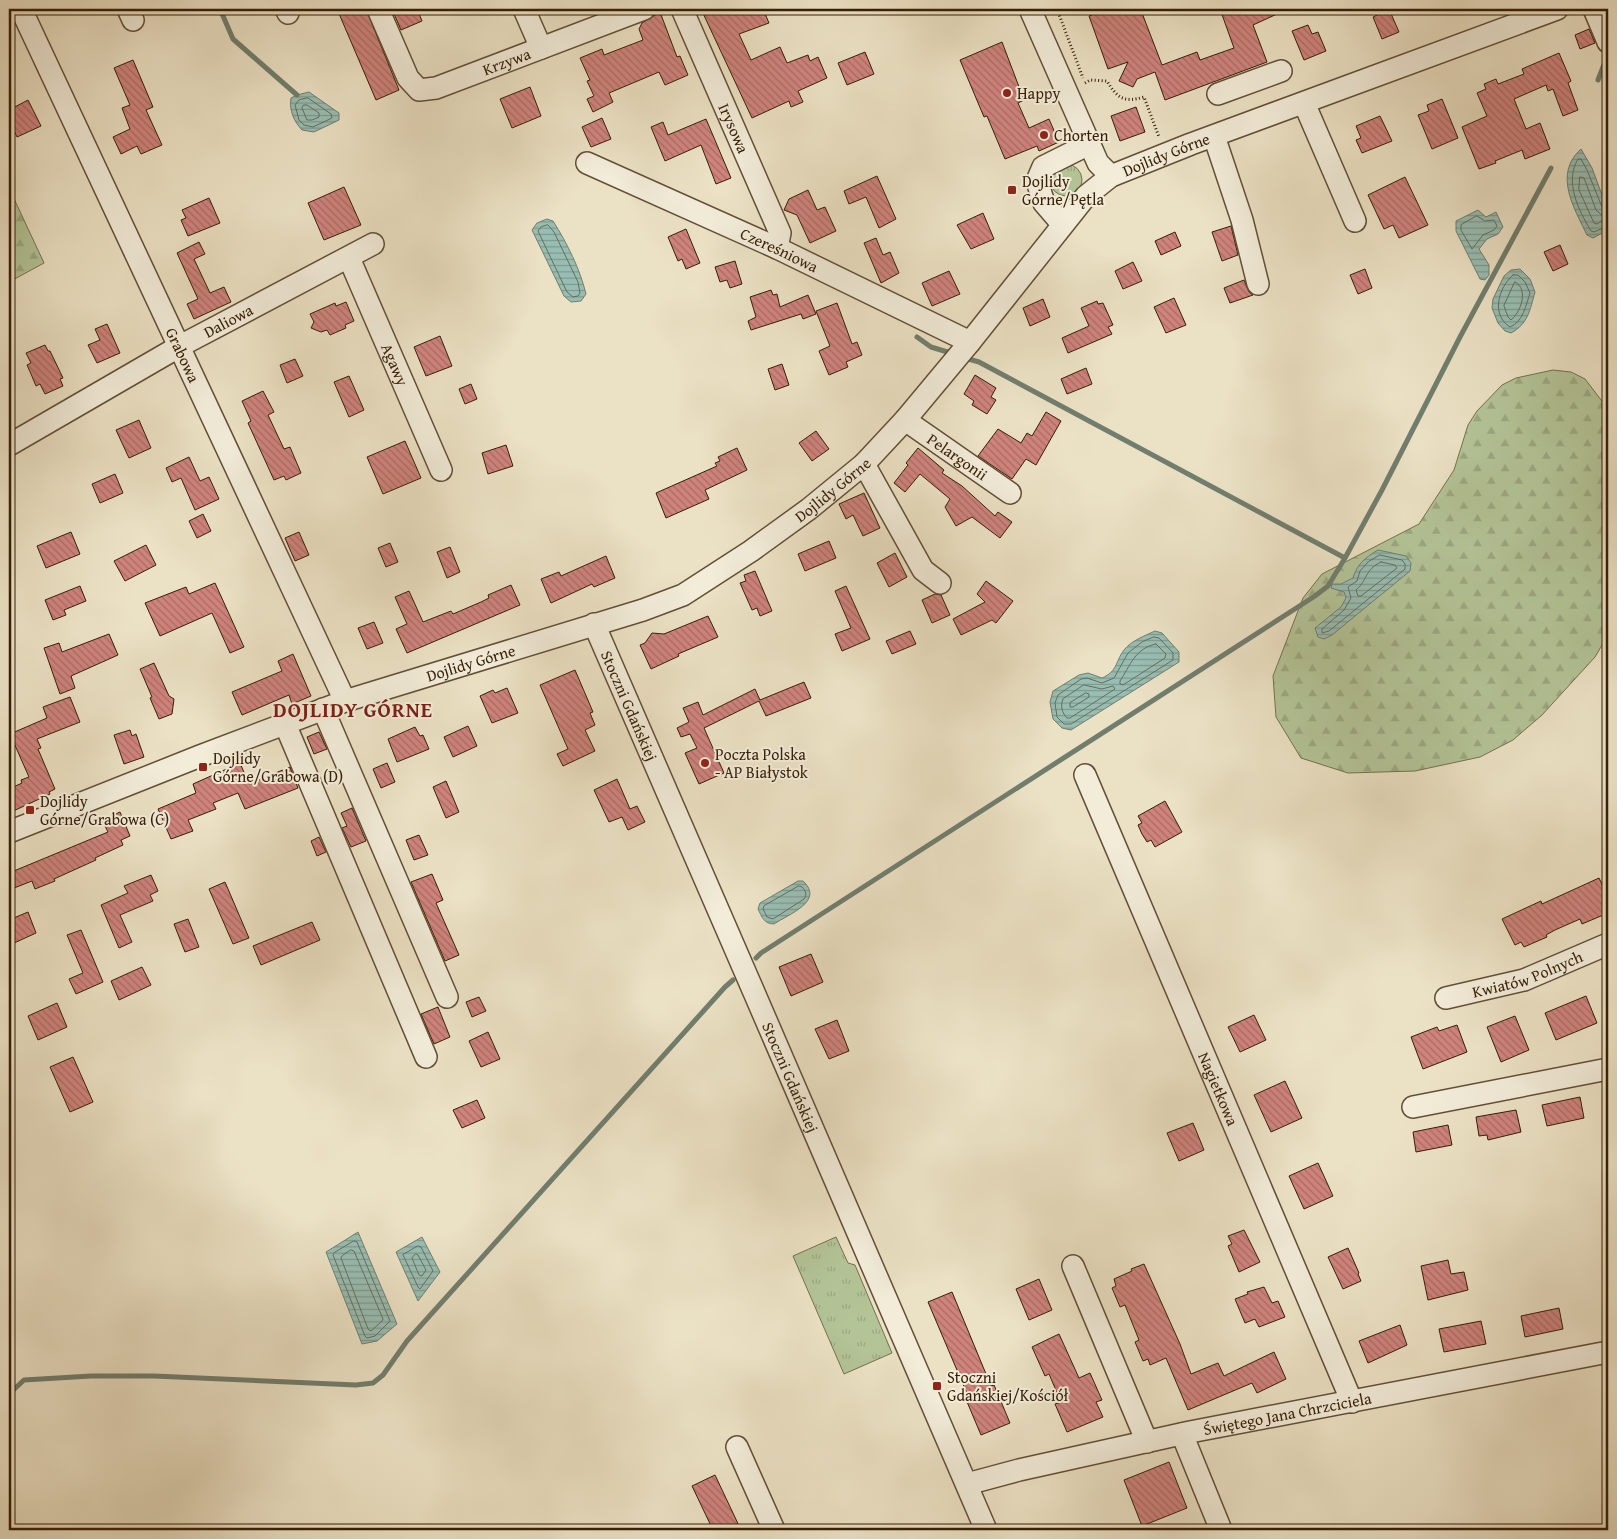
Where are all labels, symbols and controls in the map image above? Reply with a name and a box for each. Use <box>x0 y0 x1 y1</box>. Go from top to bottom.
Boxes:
street label: Krzywa <box>479 41 534 81</box>
place label: Happy <box>1017 81 1060 105</box>
marker: Happy <box>1001 87 1013 99</box>
street label: Irysowa <box>713 99 756 157</box>
place label: Chorten <box>1054 123 1109 147</box>
street label: Dojlidy Górne <box>1119 126 1213 182</box>
marker: Chorten <box>1038 129 1050 141</box>
place label: Dojlidy Górne/Pętla <box>1022 169 1104 211</box>
marker: Dojlidy Górne/Pętla <box>1006 184 1018 196</box>
street label: Czereśniowa <box>737 221 823 279</box>
street label: Daliowa <box>199 297 257 344</box>
street label: Grabowa <box>160 323 206 387</box>
street label: Agawy <box>375 339 415 390</box>
street label: Pelargonii <box>922 427 993 486</box>
street label: Dojlidy Górne <box>789 452 876 528</box>
street label: Dojlidy Górne <box>423 638 518 688</box>
street label: Stoczni Gdańskiej <box>595 647 664 765</box>
district label: DOJLIDY GÓRNE <box>273 694 433 725</box>
place label: Poczta Polska - AP Białystok <box>715 742 809 784</box>
place label: Dojlidy Górne/Grabowa (D) <box>213 746 343 788</box>
marker: Poczta Polska - AP Białystok <box>699 757 711 769</box>
marker: Dojlidy Górne/Grabowa (D) <box>197 761 209 773</box>
place label: Dojlidy Górne/Grabowa (C) <box>40 789 169 831</box>
marker: Dojlidy Górne/Grabowa (C) <box>24 804 36 816</box>
street label: Kwiatów Polnych <box>1470 944 1586 1004</box>
street label: Stoczni Gdańskiej <box>756 1018 825 1136</box>
street label: Nagietkowa <box>1192 1048 1245 1130</box>
place label: Stoczni Gdańskiej/Kościół <box>947 1365 1069 1407</box>
marker: Stoczni Gdańskiej/Kościół <box>931 1380 943 1392</box>
street label: Świętego Jana Chrzciciela <box>1201 1385 1374 1441</box>

